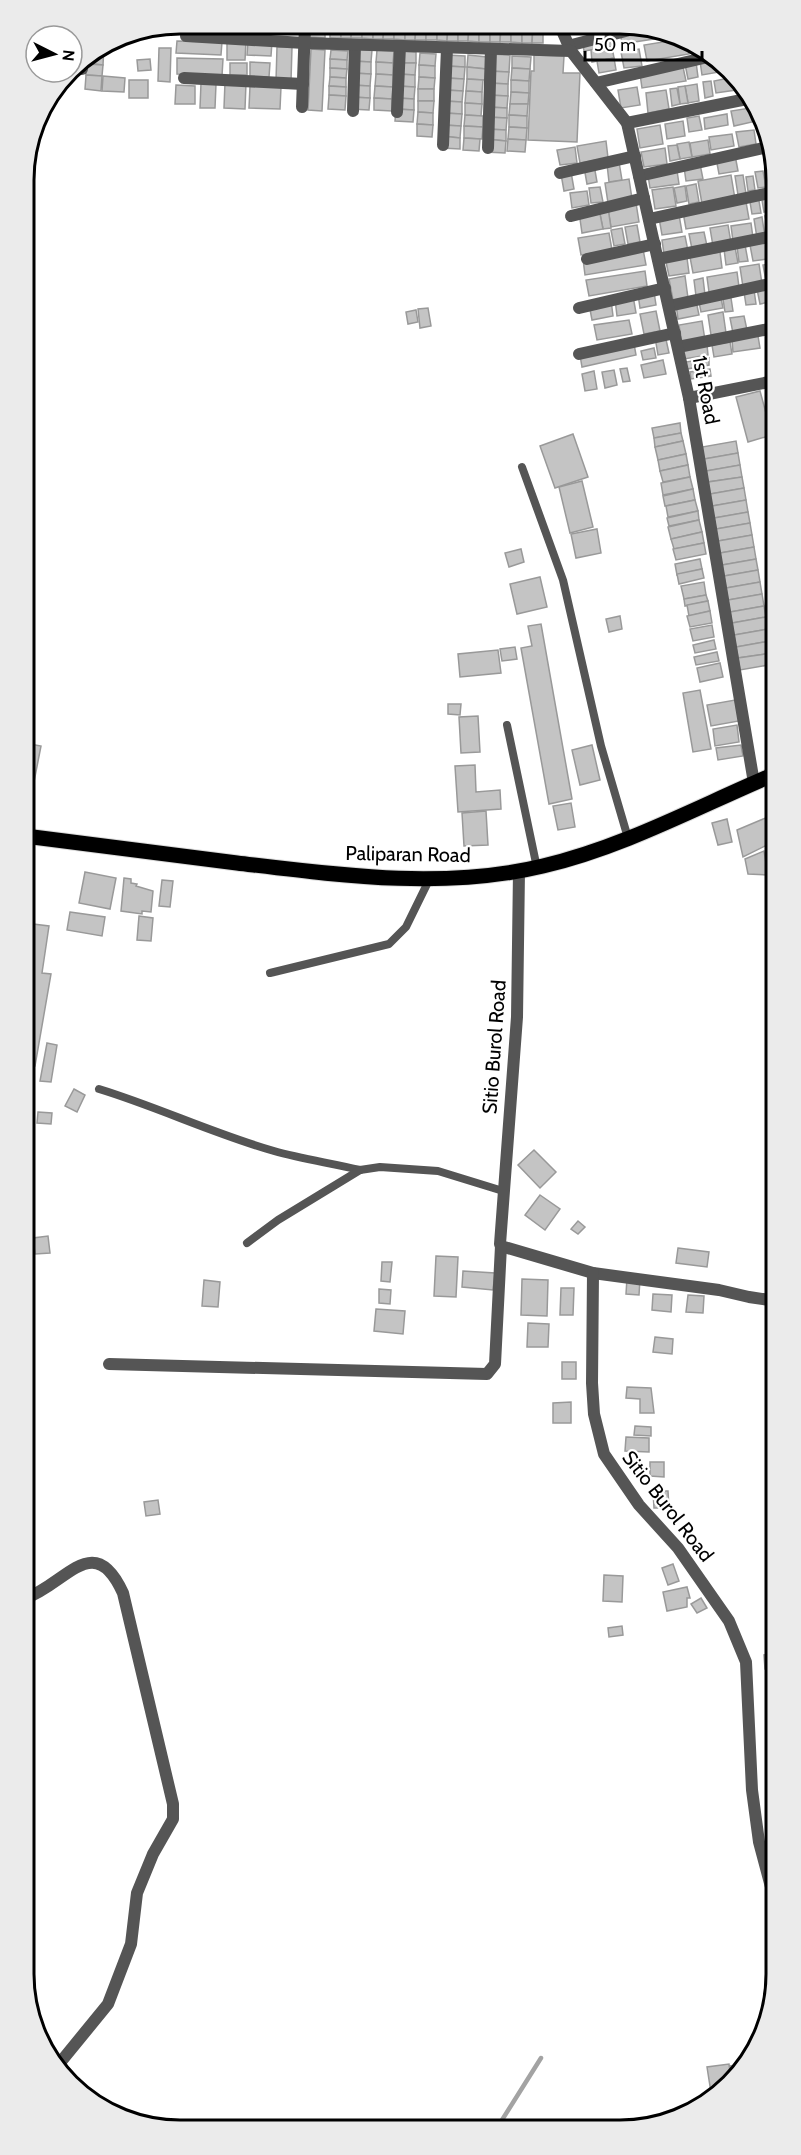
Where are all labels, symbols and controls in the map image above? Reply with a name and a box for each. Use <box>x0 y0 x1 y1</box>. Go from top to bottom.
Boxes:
north arrow <box>24 24 84 84</box>
scale bar <box>585 24 702 62</box>
text: 50 m <box>594 34 636 56</box>
text: N <box>58 49 78 62</box>
street label: 1st Road <box>688 354 724 426</box>
street label: Paliparan Road <box>345 841 471 867</box>
street label: Sitio Burol Road <box>477 979 511 1115</box>
street label: Sitio Burol Road <box>617 1446 719 1566</box>

